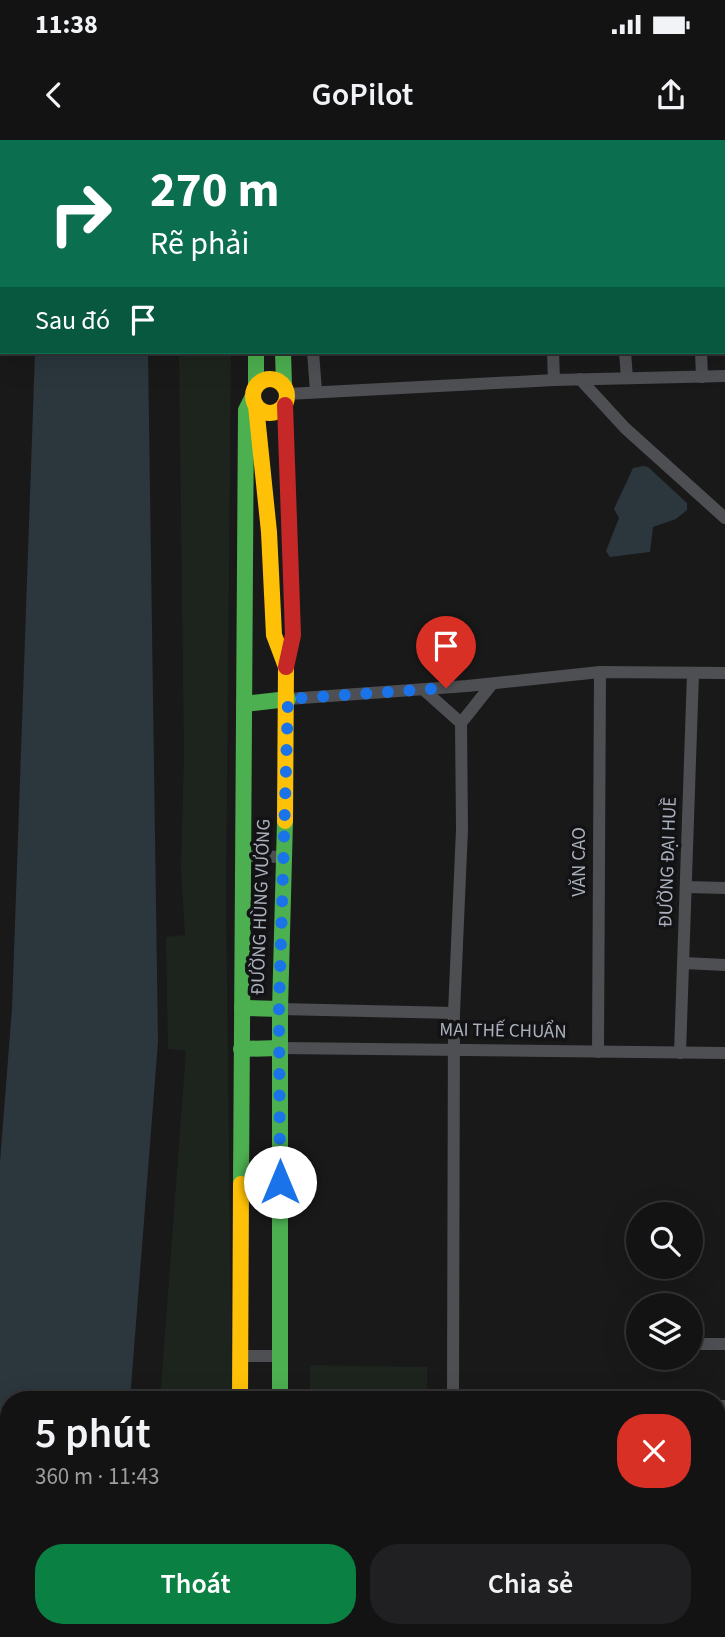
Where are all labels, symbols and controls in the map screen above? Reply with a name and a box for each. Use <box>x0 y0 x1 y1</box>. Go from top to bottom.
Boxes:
text: 11:38 <box>35 6 98 43</box>
text: GoPilot <box>312 72 413 118</box>
icon: back <box>35 76 73 114</box>
icon: share <box>652 76 690 114</box>
text: 270 m <box>150 156 279 226</box>
icon: right <box>35 168 126 259</box>
text: Rẽ phải <box>150 221 249 267</box>
icon: arrive <box>124 301 162 339</box>
text: Sau đó <box>35 302 110 339</box>
pin <box>416 616 476 688</box>
icon: arrive <box>427 627 465 665</box>
street label: ĐƯỜNG ĐẠI HUỀ <box>652 796 684 928</box>
street label: ĐƯỜNG HÙNG VƯƠNG <box>244 818 278 996</box>
street label: VĂN CAO <box>566 827 593 897</box>
street label: MAI THẾ CHUẨN <box>439 1016 567 1046</box>
position arrow <box>243 1145 317 1219</box>
map controls <box>626 1202 703 1370</box>
button: search <box>626 1202 703 1279</box>
button: layers <box>626 1293 703 1370</box>
text: 5 phút <box>35 1404 151 1464</box>
button: close <box>617 1414 691 1488</box>
text: 360 m · 11:43 <box>35 1460 159 1493</box>
button: Thoát <box>35 1544 356 1624</box>
button: Chia sẻ <box>370 1544 691 1624</box>

